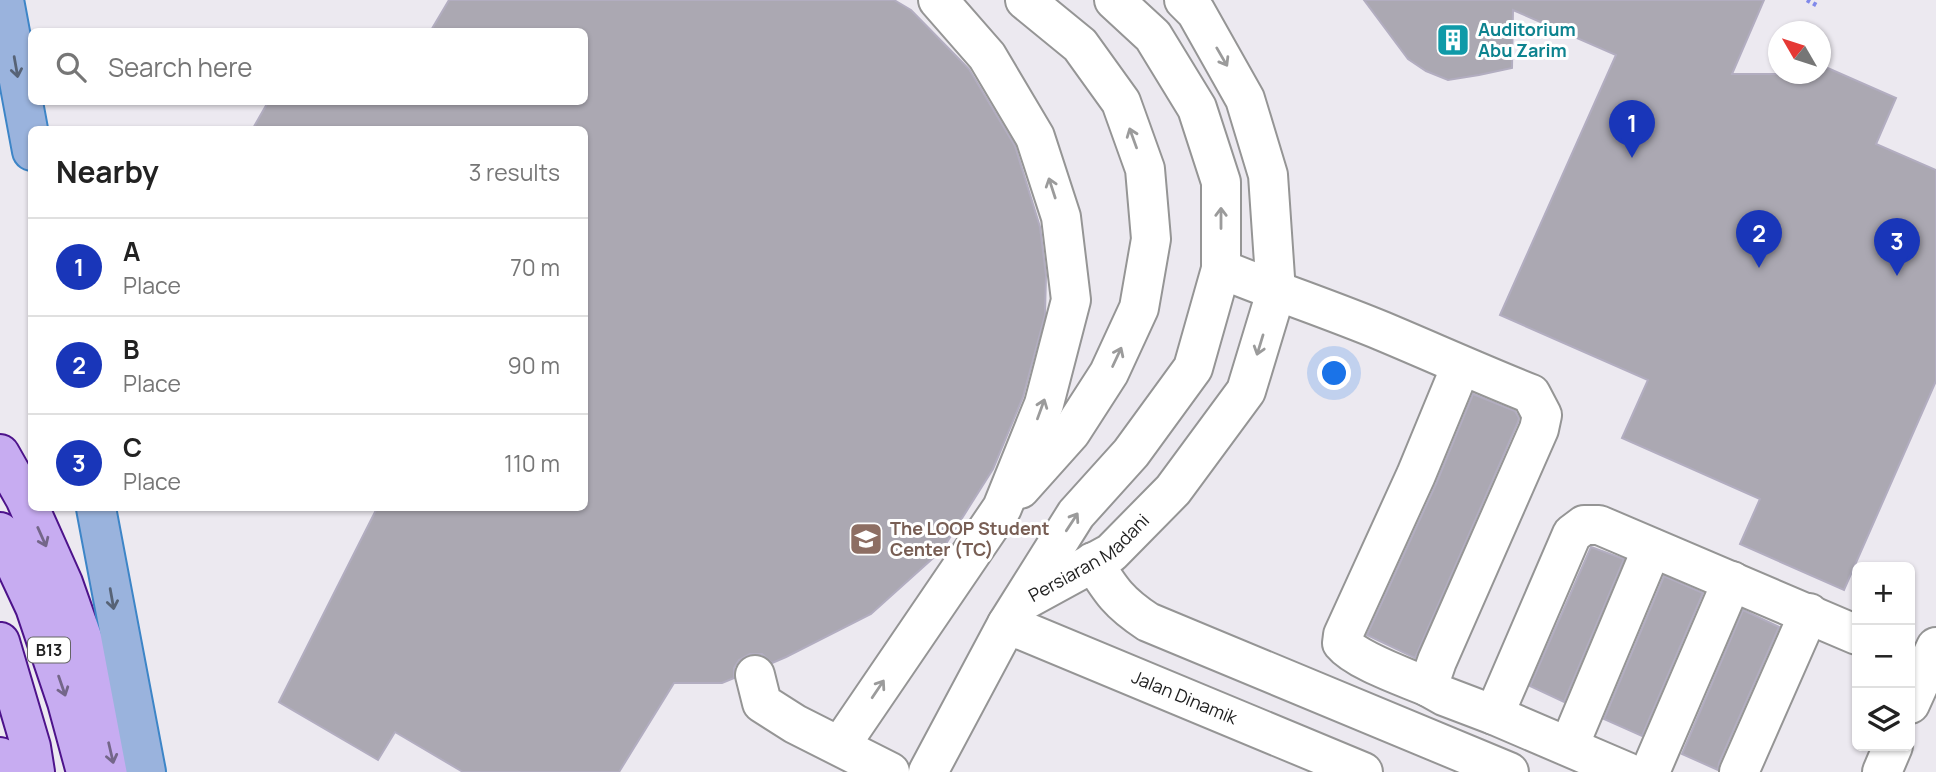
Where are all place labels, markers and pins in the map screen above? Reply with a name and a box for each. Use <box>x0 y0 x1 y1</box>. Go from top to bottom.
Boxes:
place label: Auditorium Abu Zarim <box>1478 17 1576 62</box>
building icon: Auditorium Abu Zarim <box>1434 21 1472 59</box>
pin: 1 <box>1609 100 1655 158</box>
pin: 2 <box>1736 210 1782 268</box>
pin: 3 <box>1874 218 1920 276</box>
place label: The LOOP Student Center (TC) <box>890 516 1050 561</box>
school or university icon: The LOOP Student Center (TC) <box>847 520 885 558</box>

